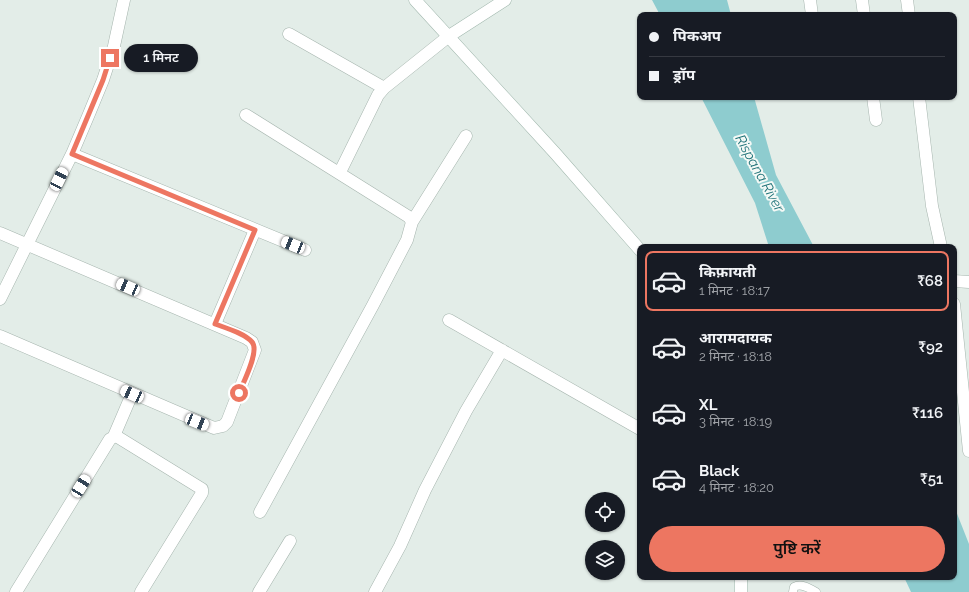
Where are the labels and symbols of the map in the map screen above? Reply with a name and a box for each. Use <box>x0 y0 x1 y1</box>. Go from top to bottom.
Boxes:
callout: 1 मिनट <box>124 44 198 72</box>
route end <box>101 49 119 67</box>
water label: Rispana River <box>732 132 788 215</box>
car <box>48 166 70 192</box>
car <box>280 235 306 255</box>
car <box>115 277 141 297</box>
car <box>119 384 145 404</box>
route start <box>230 384 248 402</box>
car <box>184 412 210 432</box>
car <box>70 473 92 499</box>

